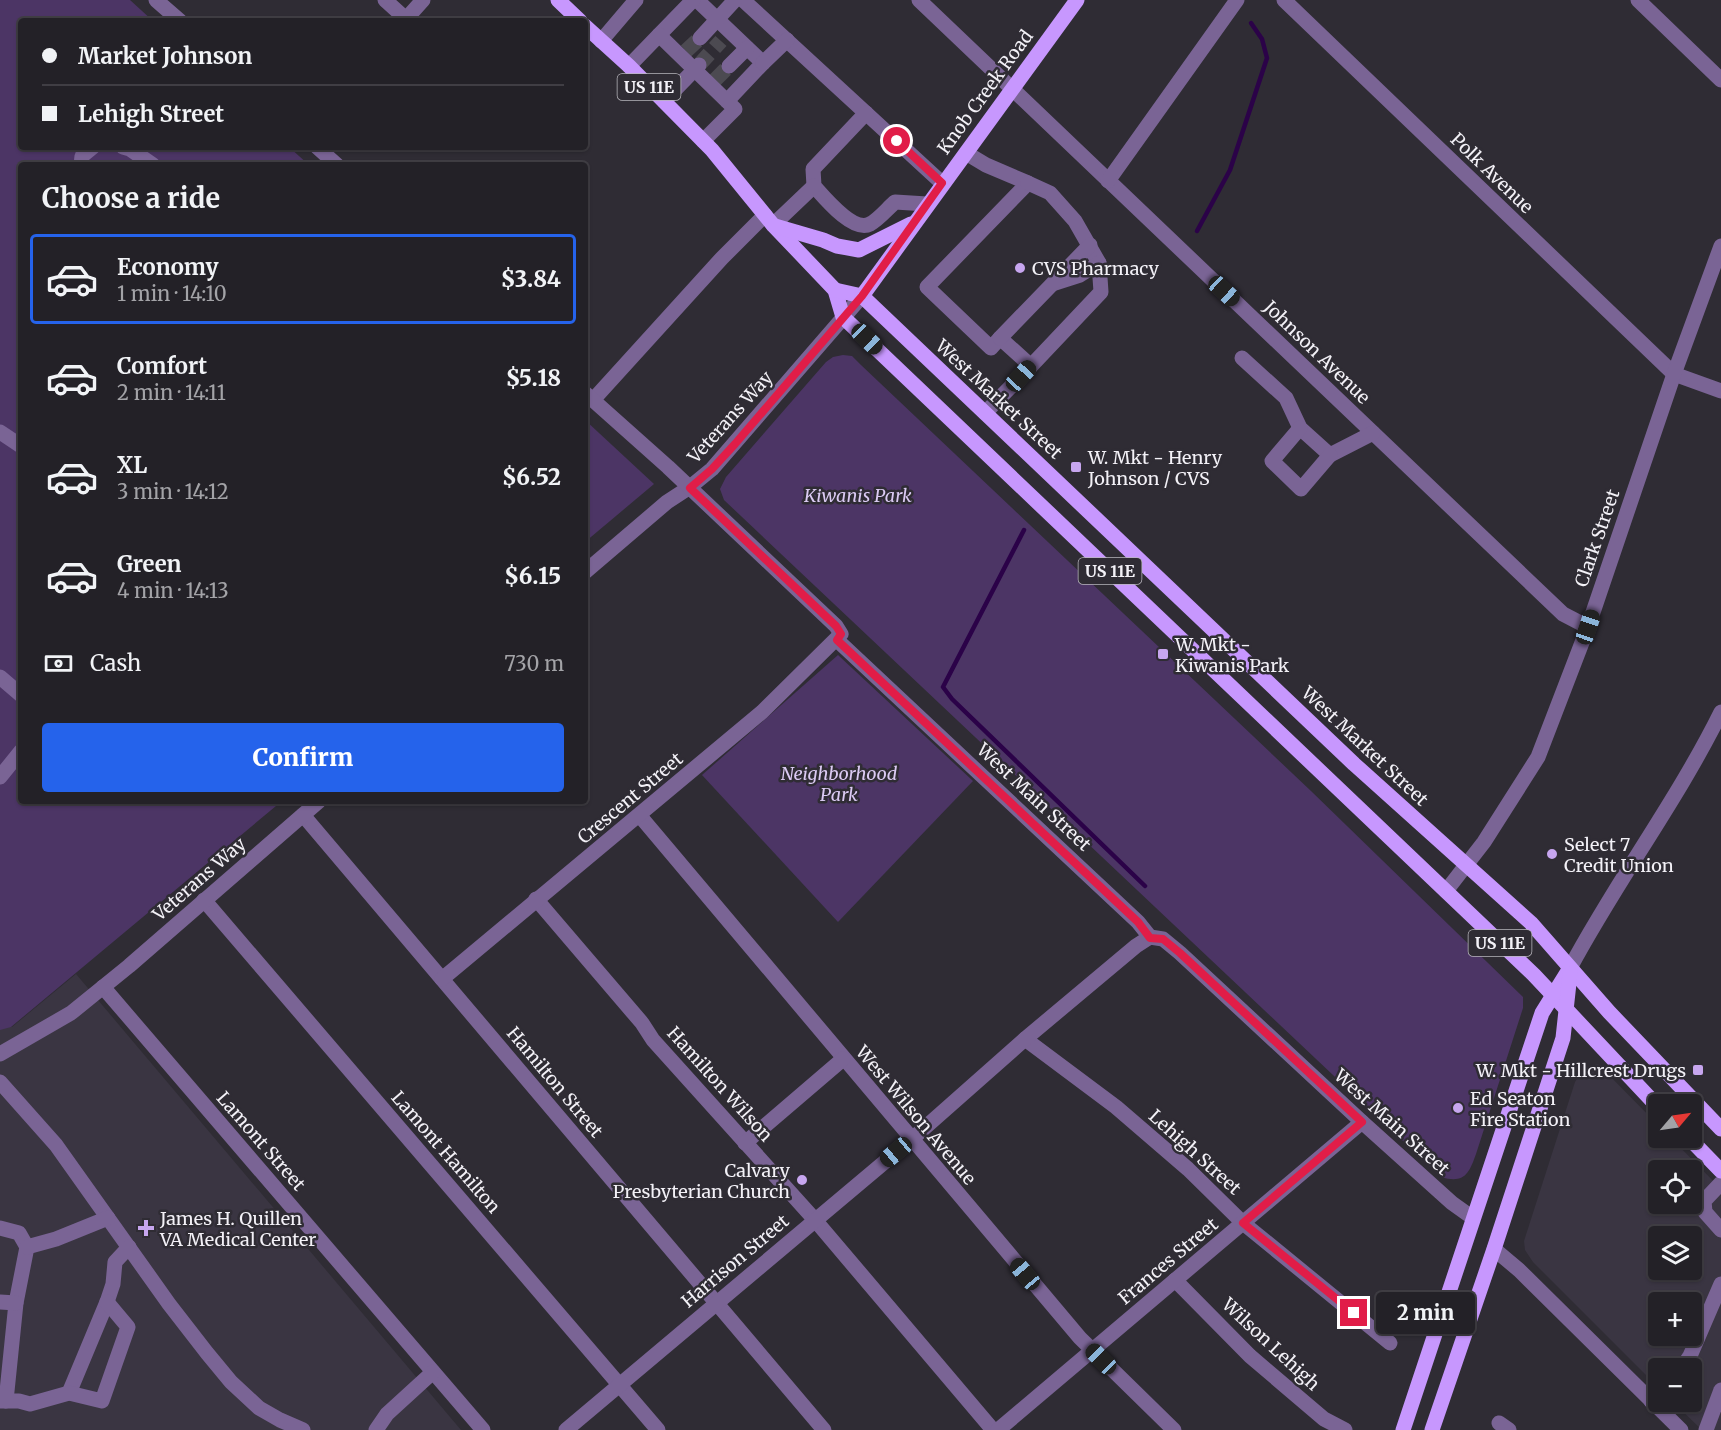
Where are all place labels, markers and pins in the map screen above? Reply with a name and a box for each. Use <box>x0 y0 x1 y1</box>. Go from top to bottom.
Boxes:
place label: CVS Pharmacy <box>1032 257 1160 280</box>
marker: CVS Pharmacy <box>1013 261 1027 275</box>
place label: W. Mkt - Henry Johnson / CVS <box>1087 446 1223 490</box>
marker: W. Mkt - Henry Johnson / CVS <box>1069 460 1083 474</box>
place label: W. Mkt - Kiwanis Park <box>1174 633 1290 677</box>
marker: W. Mkt - Kiwanis Park <box>1156 647 1170 661</box>
place label: Select 7 Credit Union <box>1564 833 1674 877</box>
marker: Select 7 Credit Union <box>1545 847 1559 861</box>
place label: W. Mkt - Hillcrest Drugs <box>1475 1059 1686 1082</box>
marker: W. Mkt - Hillcrest Drugs <box>1691 1063 1705 1077</box>
place label: Ed Seaton Fire Station <box>1470 1087 1571 1131</box>
marker: Ed Seaton Fire Station <box>1451 1101 1465 1115</box>
place label: Calvary Presbyterian Church <box>613 1159 791 1203</box>
marker: Calvary Presbyterian Church <box>795 1173 809 1187</box>
place label: James H. Quillen VA Medical Center <box>159 1207 316 1251</box>
marker: James H. Quillen VA Medical Center <box>137 1219 155 1237</box>

